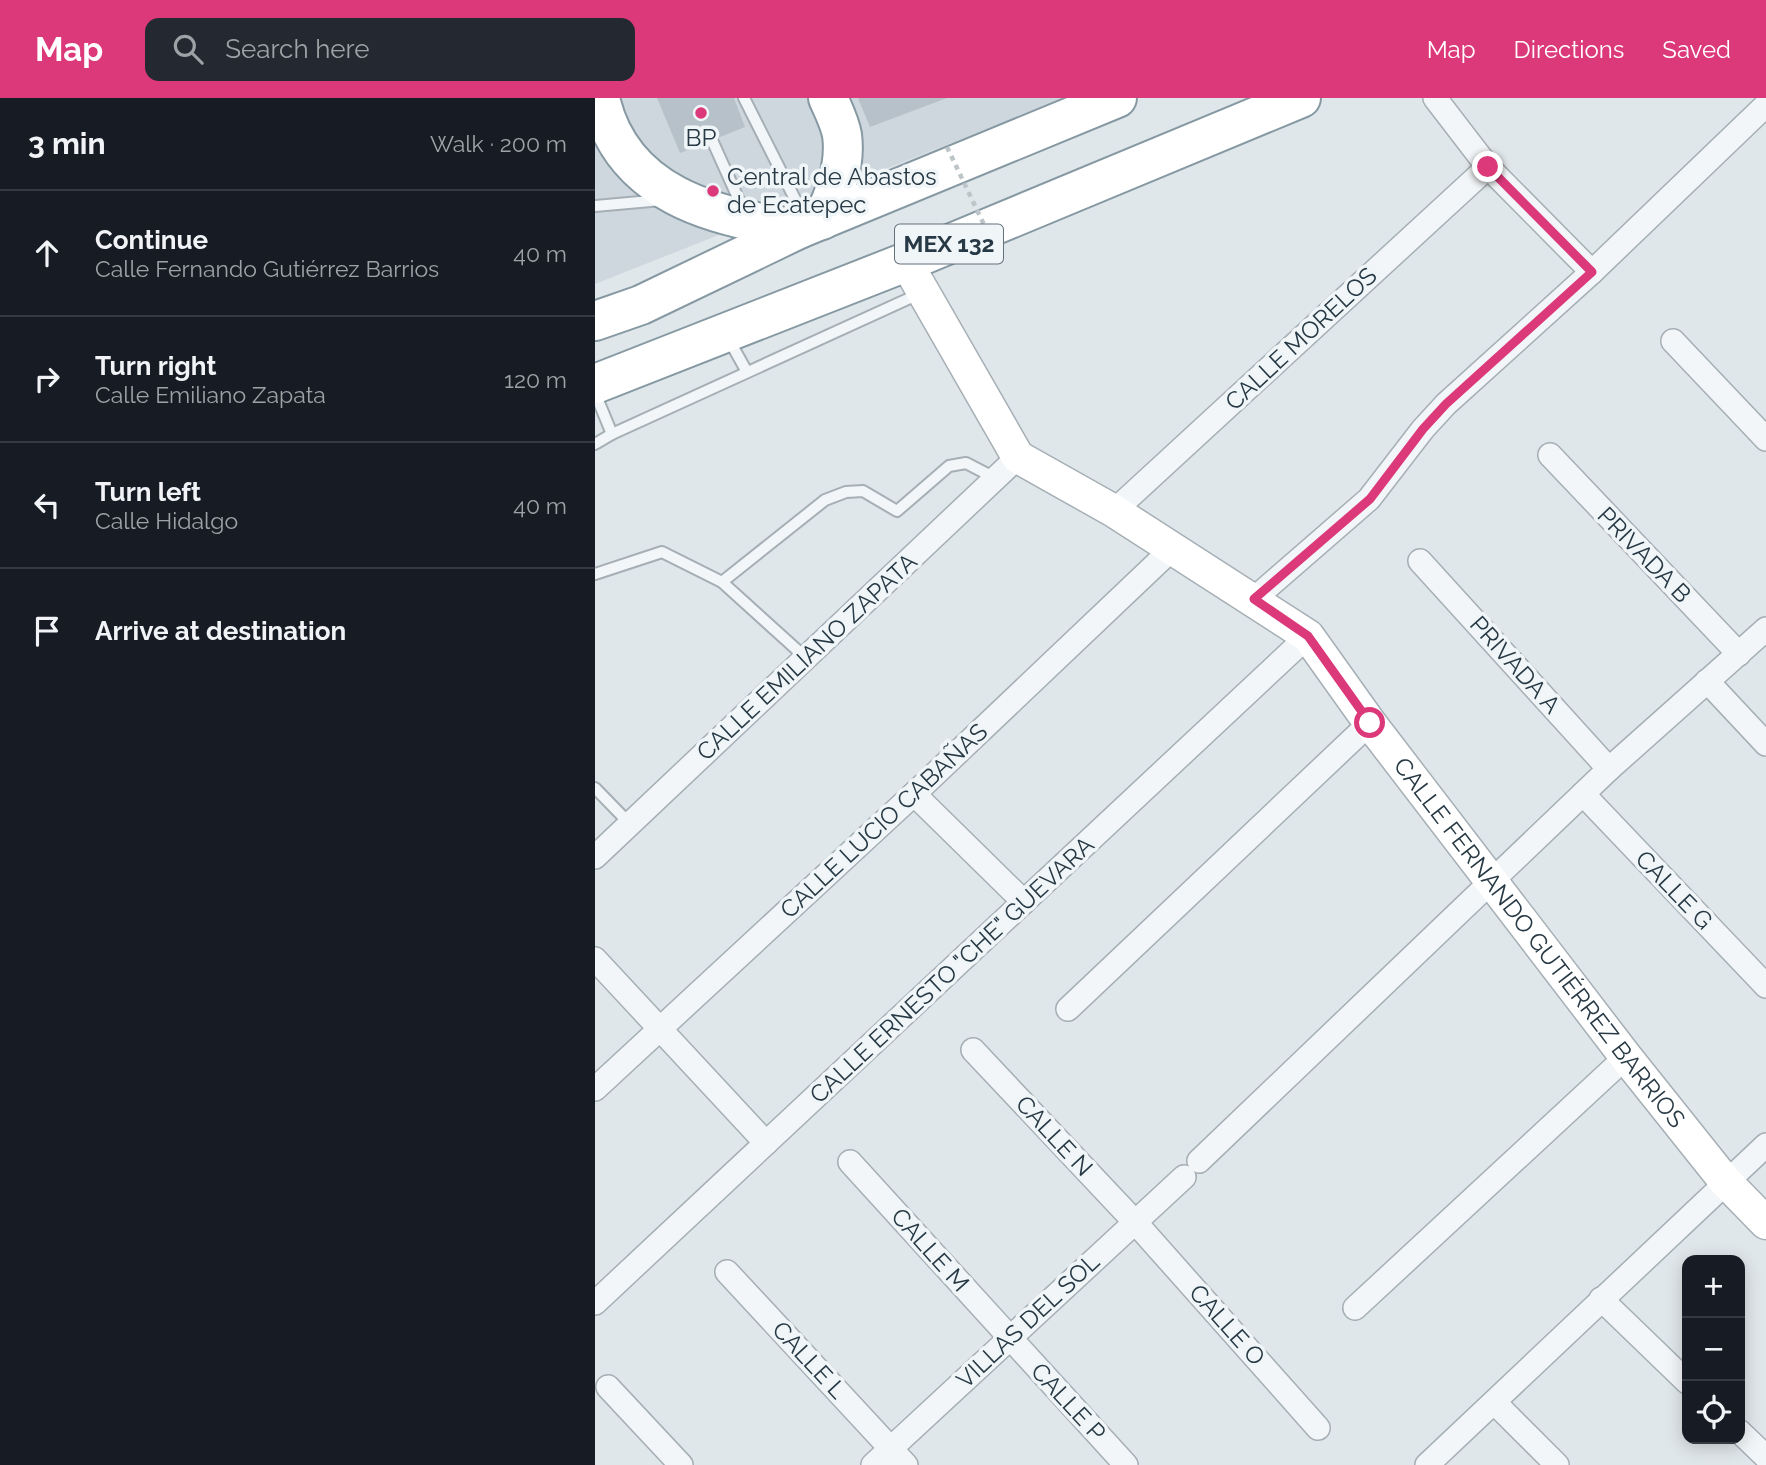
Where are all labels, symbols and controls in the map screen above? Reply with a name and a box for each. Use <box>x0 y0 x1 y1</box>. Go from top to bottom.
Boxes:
search box <box>145 18 635 81</box>
text: Map <box>35 30 103 69</box>
icon: search <box>169 30 207 68</box>
text: Search here <box>225 34 370 64</box>
text: Map <box>1427 35 1476 64</box>
text: Directions <box>1514 35 1624 64</box>
text: Saved <box>1662 35 1731 64</box>
marker: BP <box>693 105 709 121</box>
place label: BP <box>686 123 717 152</box>
text: 3 min <box>28 126 106 161</box>
text: Walk · 200 m <box>430 130 567 157</box>
route end <box>1472 151 1503 182</box>
place label: Central de Abastos de Ecatepec <box>727 162 937 219</box>
marker: Central de Abastos de Ecatepec <box>705 183 721 199</box>
text: Continue <box>95 225 208 255</box>
road number: MEX 132 <box>895 225 1003 264</box>
icon: ahead <box>28 234 66 272</box>
text: 40 m <box>513 240 567 267</box>
text: Calle Fernando Gutiérrez Barrios <box>95 255 439 282</box>
street label: CALLE MORELOS <box>1219 261 1382 416</box>
text: Turn right <box>95 351 216 381</box>
icon: right <box>28 360 66 398</box>
text: 120 m <box>504 366 567 393</box>
text: Calle Emiliano Zapata <box>95 381 326 408</box>
text: Turn left <box>95 477 201 507</box>
icon: left <box>28 486 66 524</box>
text: 40 m <box>513 492 567 519</box>
street label: PRIVADA B <box>1592 501 1697 609</box>
text: Calle Hidalgo <box>95 507 238 534</box>
street label: CALLE EMILIANO ZAPATA <box>691 547 923 766</box>
street label: PRIVADA A <box>1464 610 1567 719</box>
icon: arrive <box>28 612 66 650</box>
text: Arrive at destination <box>95 616 346 646</box>
route start <box>1354 707 1385 738</box>
street label: CALLE LUCIO CABAÑAS <box>774 717 993 924</box>
street label: CALLE FERNANDO GUTIÉRREZ BARRIOS <box>1388 752 1692 1133</box>
street label: CALLE ERNESTO "CHE" GUEVARA <box>804 830 1100 1109</box>
street label: CALLE G <box>1630 844 1719 935</box>
street label: CALLE N <box>1010 1089 1099 1182</box>
street label: CALLE M <box>885 1202 975 1297</box>
street label: VILLAS DEL SOL <box>950 1247 1105 1394</box>
map controls <box>1682 1255 1745 1444</box>
button: + <box>1682 1255 1745 1318</box>
street label: CALLE O <box>1183 1278 1271 1371</box>
street label: CALLE L <box>766 1315 852 1404</box>
button: − <box>1682 1318 1745 1381</box>
street label: CALLE P <box>1025 1357 1112 1447</box>
button: locate <box>1682 1381 1745 1444</box>

